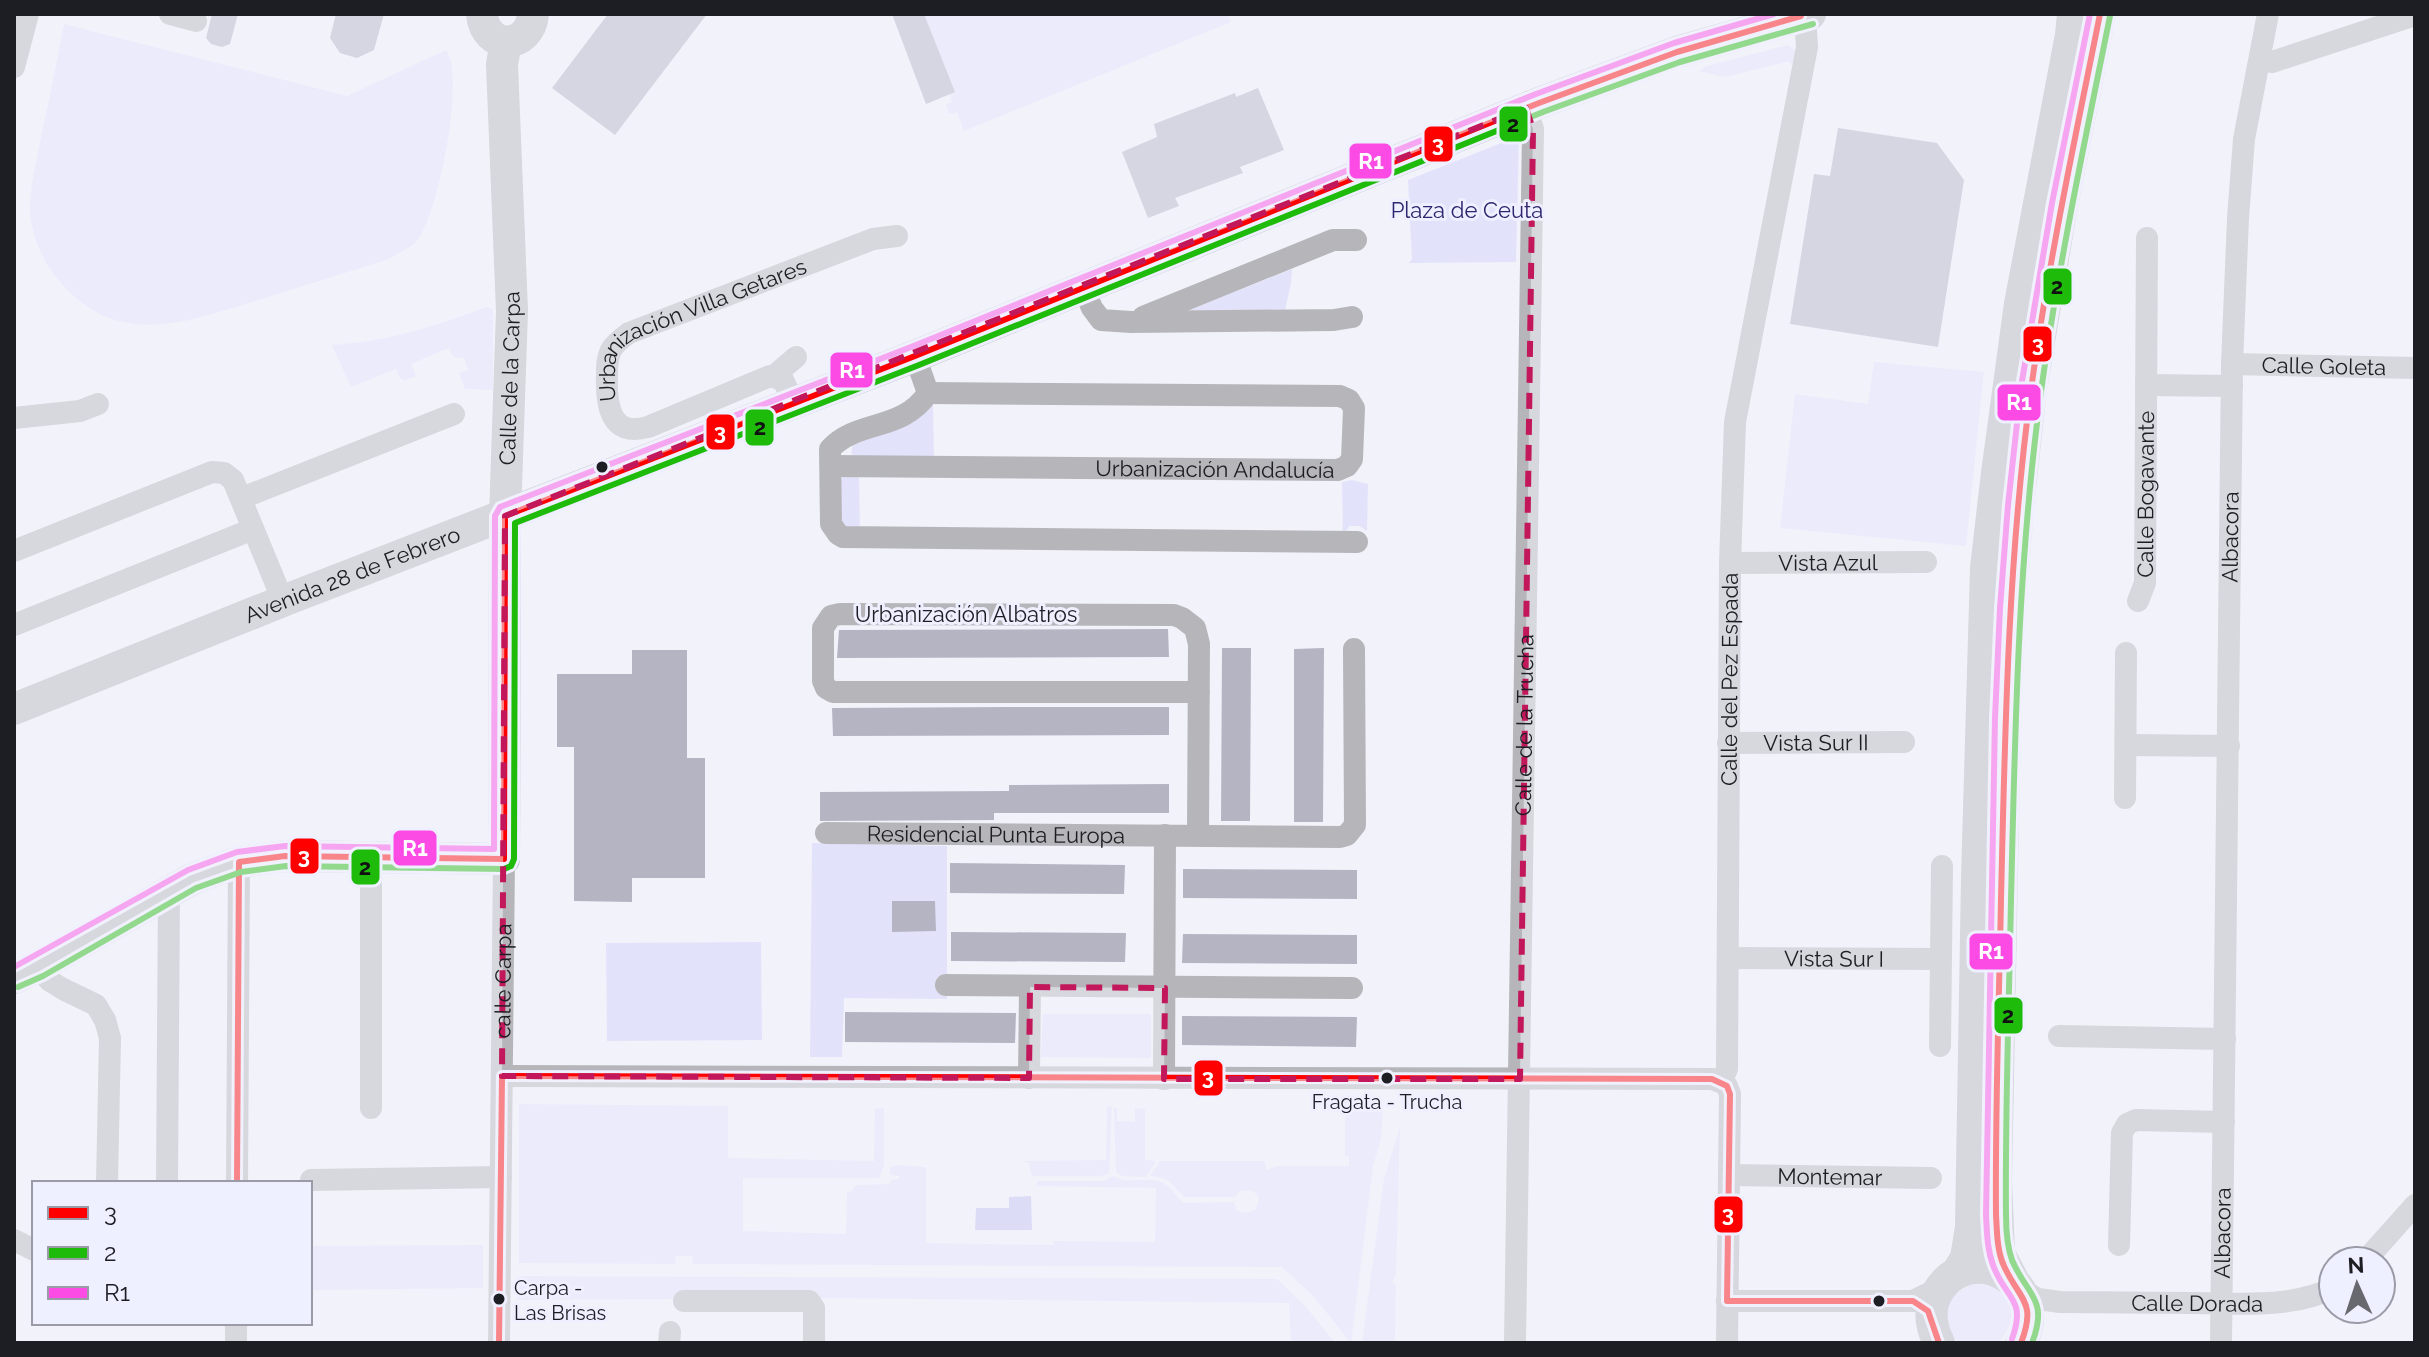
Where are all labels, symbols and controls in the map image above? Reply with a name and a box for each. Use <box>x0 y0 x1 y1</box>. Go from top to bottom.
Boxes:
line badge: 2 <box>1498 105 1529 143</box>
text: 2 <box>1507 111 1519 137</box>
line badge: 3 <box>1423 125 1454 163</box>
text: 3 <box>1432 131 1444 157</box>
line badge: R1 <box>1348 142 1393 180</box>
text: R1 <box>1358 148 1384 174</box>
park label: Plaza de Ceuta <box>1391 197 1543 223</box>
street label: Urbanización Villa Getares <box>594 253 810 403</box>
line badge: 2 <box>2042 267 2073 306</box>
text: 2 <box>2051 273 2063 299</box>
street label: Calle de la Carpa <box>494 291 525 466</box>
line badge: 3 <box>2022 325 2053 363</box>
text: 3 <box>2032 331 2044 357</box>
line badge: R1 <box>829 351 874 389</box>
street label: Calle Goleta <box>2261 352 2387 380</box>
text: R1 <box>839 357 865 383</box>
line badge: R1 <box>1996 383 2042 422</box>
text: R1 <box>2006 389 2032 415</box>
line badge: 2 <box>744 408 775 447</box>
street label: Calle Bogavante <box>2132 411 2159 578</box>
line badge: 3 <box>705 413 736 451</box>
text: 2 <box>754 414 766 440</box>
text: 3 <box>714 419 726 445</box>
street label: Urbanización Andalucía <box>1095 455 1335 483</box>
unlabelled marker <box>594 459 610 475</box>
street label: Albacora <box>2217 491 2244 583</box>
street label: Avenida 28 de Febrero <box>241 521 464 628</box>
street label: Vista Azul <box>1778 549 1878 576</box>
street label: Calle del Pez Espada <box>1716 573 1743 786</box>
street label: Urbanización Albatros <box>855 601 1077 627</box>
street label: Calle de la Trucha <box>1510 634 1539 816</box>
street label: Vista Sur II <box>1763 729 1869 756</box>
street label: Residencial Punta Europa <box>867 820 1125 848</box>
line badge: R1 <box>392 829 438 867</box>
text: R1 <box>402 835 428 861</box>
line badge: 3 <box>289 837 320 875</box>
text: 3 <box>298 843 310 869</box>
line badge: 2 <box>350 848 381 886</box>
text: 2 <box>359 854 371 880</box>
street label: calle Carpa <box>489 923 516 1039</box>
line badge: R1 <box>1968 932 2014 971</box>
text: R1 <box>1978 938 2004 964</box>
street label: Vista Sur I <box>1784 945 1884 972</box>
line badge: 2 <box>1993 996 2024 1035</box>
text: 2 <box>2002 1002 2014 1028</box>
line badge: 3 <box>1193 1059 1224 1097</box>
text: 3 <box>1202 1064 1214 1090</box>
marker: Fragata - Trucha <box>1379 1070 1395 1086</box>
place label: Fragata - Trucha <box>1312 1090 1462 1114</box>
street label: Montemar <box>1777 1163 1883 1190</box>
legend <box>32 1181 312 1325</box>
street label: Albacora <box>2209 1187 2236 1279</box>
line badge: 3 <box>1713 1195 1744 1234</box>
text: 3 <box>104 1198 117 1227</box>
text: 3 <box>1722 1201 1734 1227</box>
text: 2 <box>104 1238 117 1267</box>
north arrow <box>2317 1245 2397 1325</box>
text: N <box>2347 1252 2365 1278</box>
place label: Carpa - Las Brisas <box>514 1276 606 1325</box>
text: R1 <box>104 1278 130 1307</box>
street label: Calle Dorada <box>2131 1290 2263 1317</box>
marker: Carpa - Las Brisas <box>491 1291 507 1307</box>
unlabelled marker <box>1871 1293 1887 1309</box>

